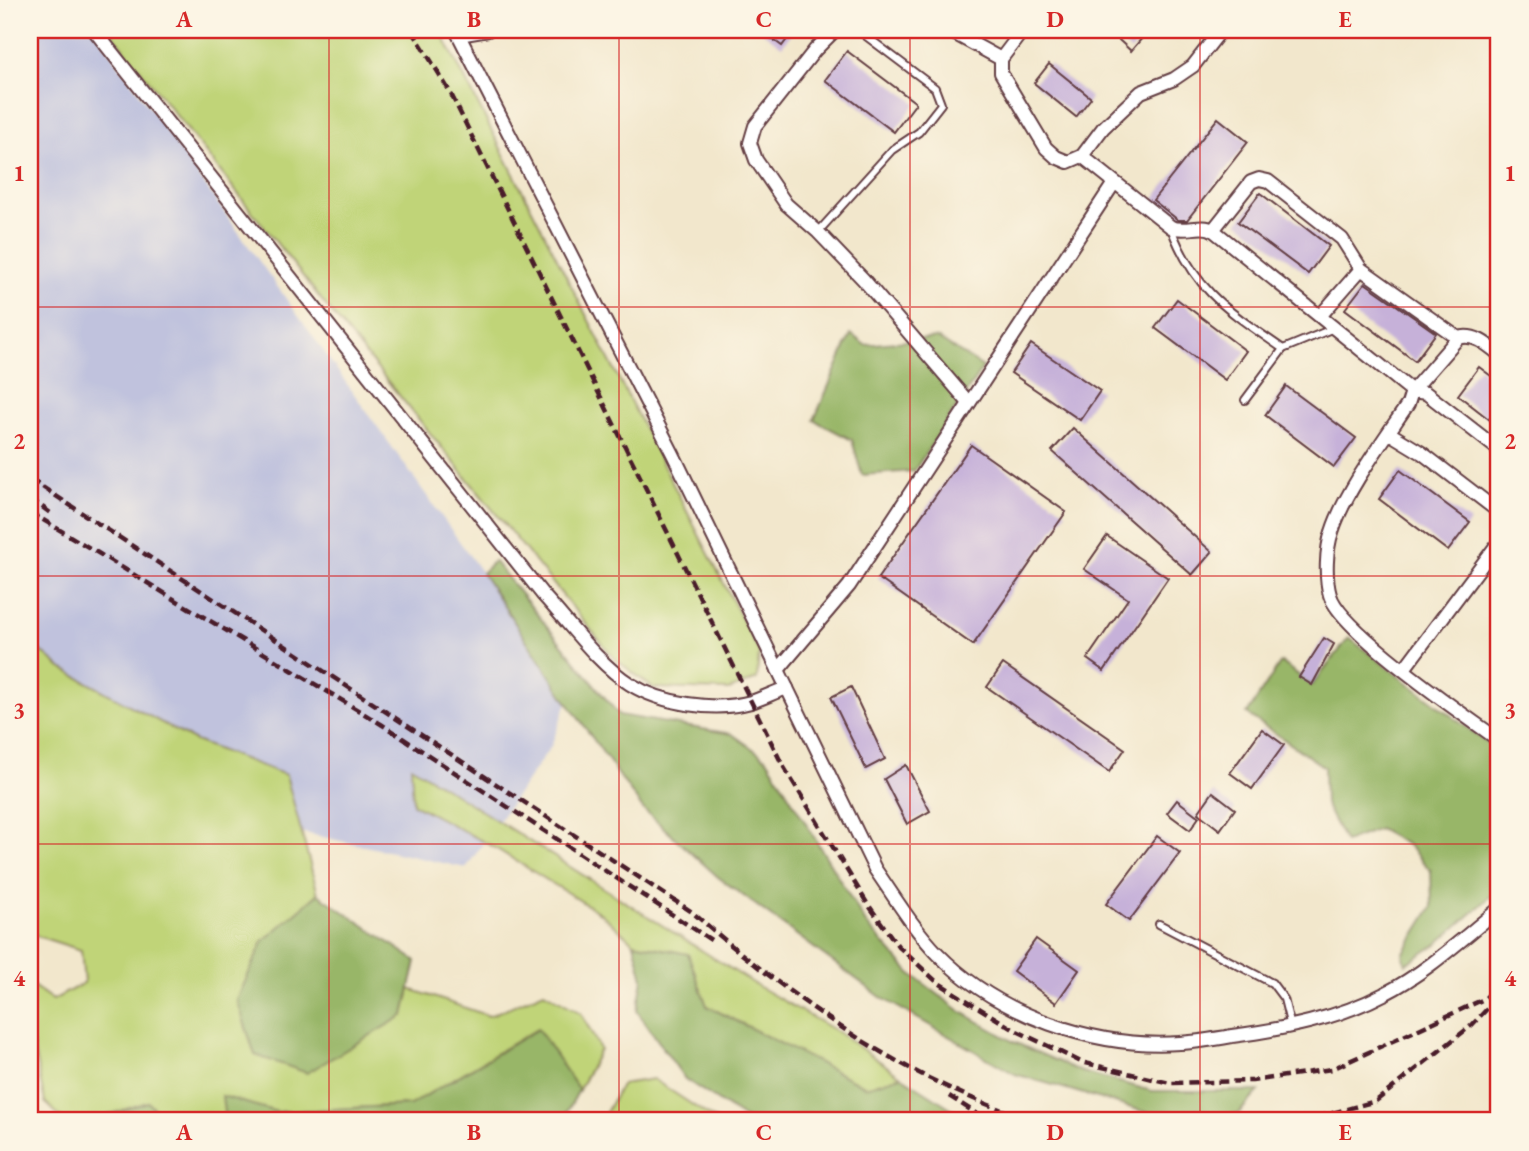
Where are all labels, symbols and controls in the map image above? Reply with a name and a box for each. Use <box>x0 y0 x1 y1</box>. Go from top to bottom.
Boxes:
text: A <box>175 4 193 34</box>
text: B <box>467 4 481 34</box>
text: C <box>756 4 772 34</box>
text: D <box>1046 4 1064 34</box>
text: E <box>1338 4 1352 34</box>
text: 1 <box>13 158 25 188</box>
text: 1 <box>1504 158 1516 188</box>
text: 2 <box>13 426 25 456</box>
text: 2 <box>1504 426 1516 456</box>
text: 3 <box>13 695 25 725</box>
text: 3 <box>1504 695 1516 725</box>
text: 4 <box>13 963 26 993</box>
text: 4 <box>1504 963 1517 993</box>
text: A <box>175 1117 193 1147</box>
text: B <box>467 1117 481 1147</box>
text: C <box>756 1117 772 1147</box>
text: D <box>1046 1117 1064 1147</box>
text: E <box>1338 1117 1352 1147</box>

